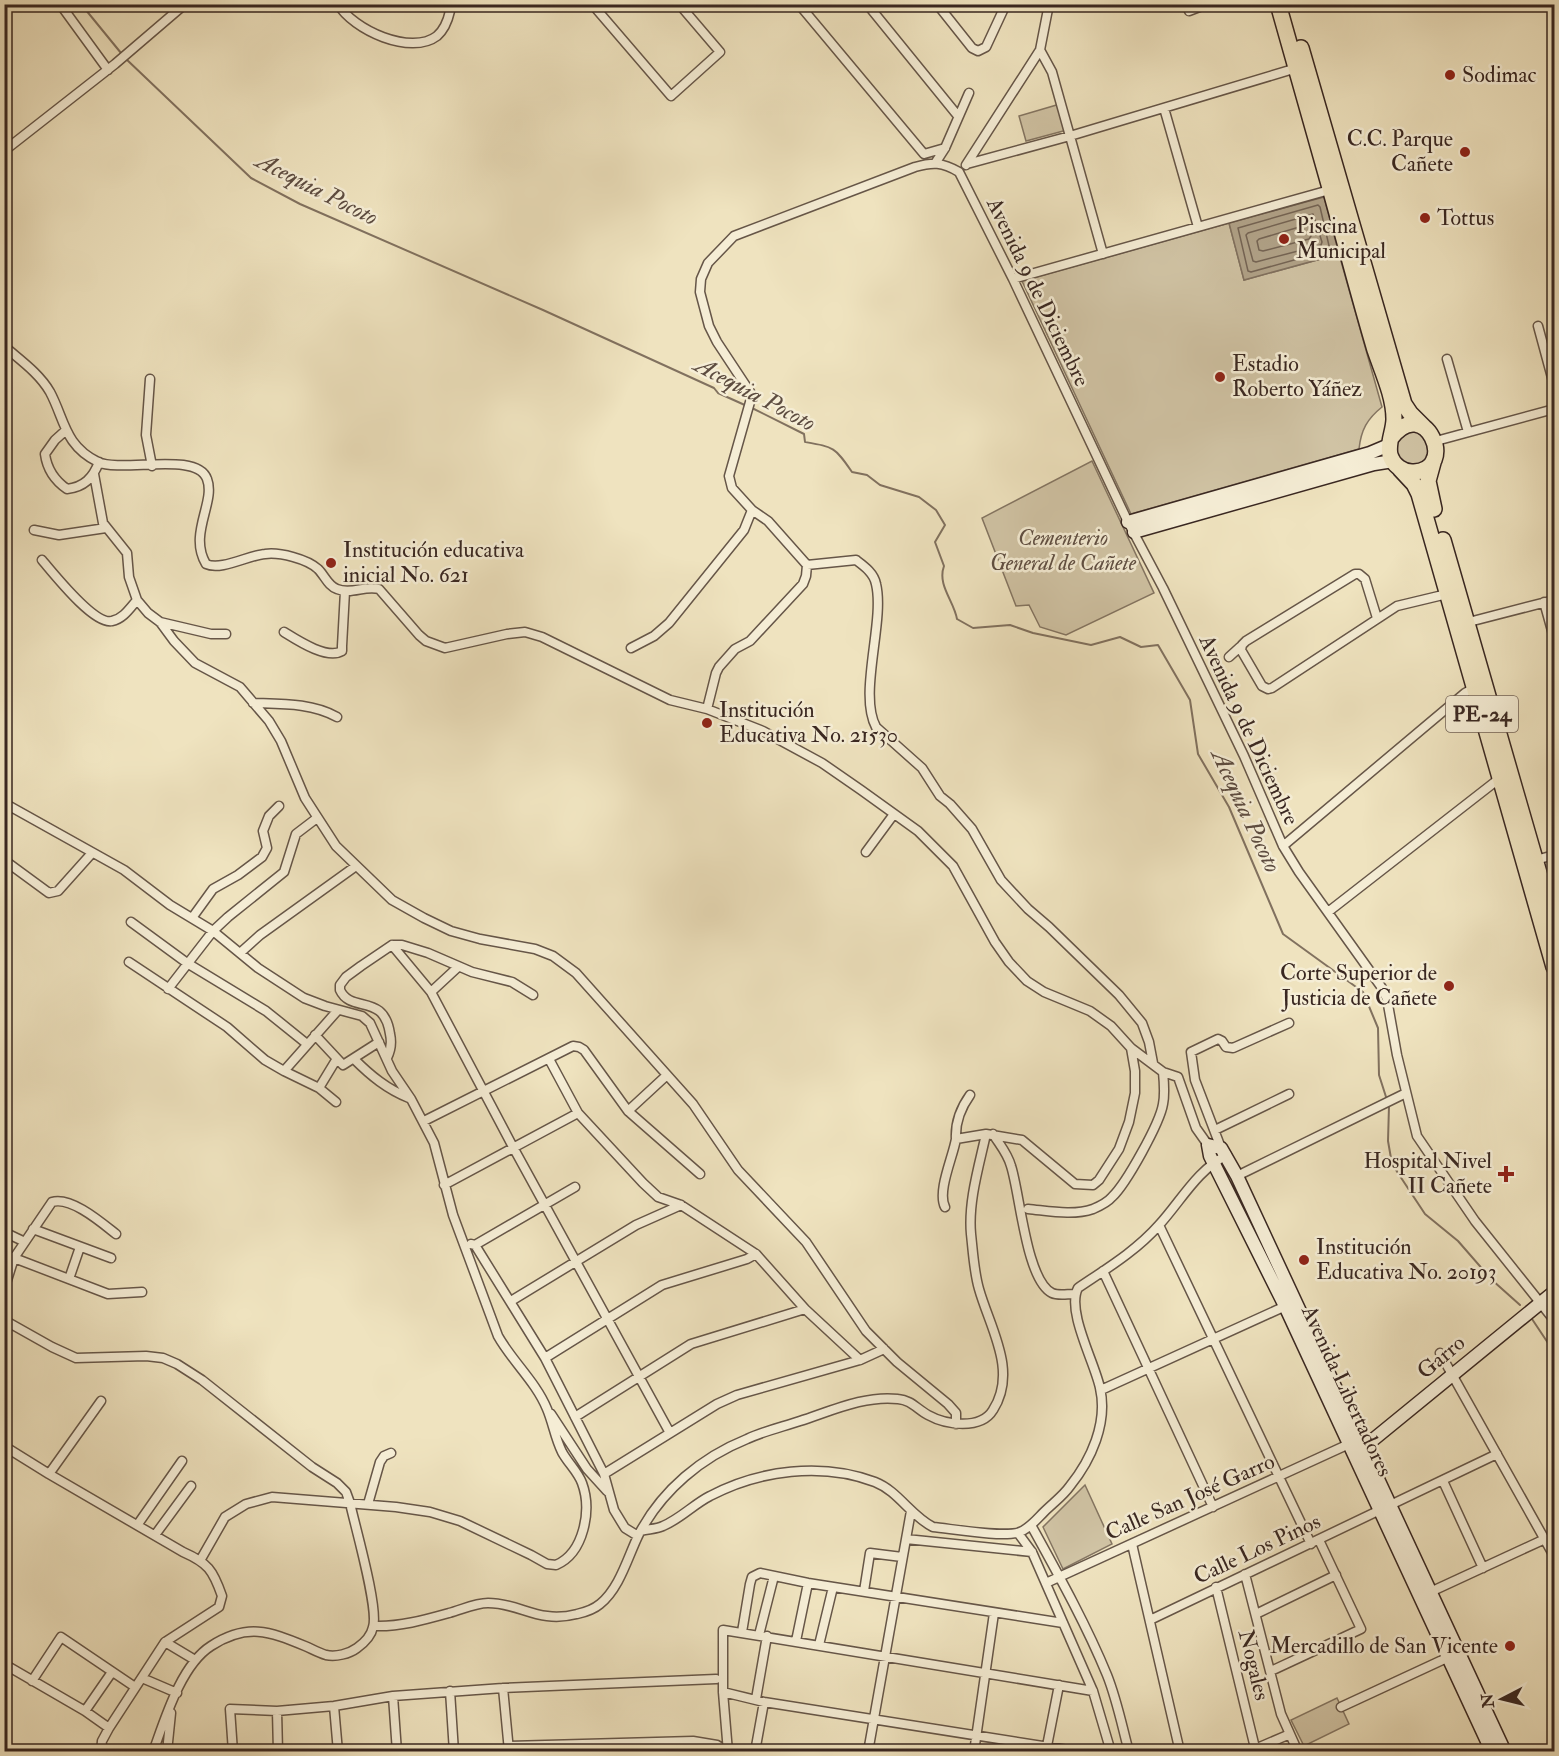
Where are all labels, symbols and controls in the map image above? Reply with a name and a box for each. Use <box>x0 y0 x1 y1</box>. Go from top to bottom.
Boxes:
place label: Sodimac <box>1462 61 1537 89</box>
marker: Sodimac <box>1443 68 1457 82</box>
place label: C.C. Parque Cañete <box>1347 125 1453 178</box>
water label: Acequia Pocoto <box>248 144 383 233</box>
marker: C.C. Parque Cañete <box>1458 145 1472 159</box>
street label: Avenida 9 de Diciembre <box>980 192 1096 391</box>
place label: Tottus <box>1437 204 1494 232</box>
marker: Tottus <box>1418 211 1432 225</box>
place label: Piscina Municipal <box>1296 212 1386 266</box>
marker: Piscina Municipal <box>1277 232 1291 246</box>
water label: Acequia Pocoto <box>687 348 821 439</box>
place label: Estadio Roberto Yáñez <box>1232 350 1362 403</box>
marker: Estadio Roberto Yáñez <box>1213 370 1227 384</box>
park label: Cementerio General de Cañete <box>990 524 1137 577</box>
place label: Institución educativa inicial No. 621 <box>343 536 525 589</box>
marker: Institución educativa inicial No. 621 <box>324 556 338 570</box>
street label: Avenida 9 de Diciembre <box>1192 630 1305 830</box>
place label: Institución Educativa No. 21530 <box>719 696 898 749</box>
road number: PE-24 <box>1446 696 1518 732</box>
marker: Institución Educativa No. 21530 <box>700 716 714 730</box>
water label: Acequia Pocoto <box>1203 742 1288 878</box>
place label: Corte Superior de Justicia de Cañete <box>1280 959 1437 1012</box>
marker: Corte Superior de Justicia de Cañete <box>1442 979 1456 993</box>
place label: Hospital Nivel II Cañete <box>1364 1147 1492 1200</box>
marker: Hospital Nivel II Cañete <box>1497 1165 1515 1183</box>
place label: Institución Educativa No. 20193 <box>1316 1233 1496 1286</box>
marker: Institución Educativa No. 20193 <box>1297 1253 1311 1267</box>
street label: Avenida Libertadores <box>1295 1300 1399 1481</box>
street label: Garro <box>1411 1329 1471 1385</box>
street label: Calle San José Garro <box>1101 1447 1279 1547</box>
street label: Calle Los Pinos <box>1189 1507 1325 1591</box>
street label: Nogales <box>1232 1627 1276 1703</box>
place label: Mercadillo de San Vicente <box>1270 1632 1498 1660</box>
marker: Mercadillo de San Vicente <box>1503 1639 1517 1653</box>
north arrow <box>1472 1669 1532 1729</box>
text: N <box>1477 1692 1499 1710</box>

